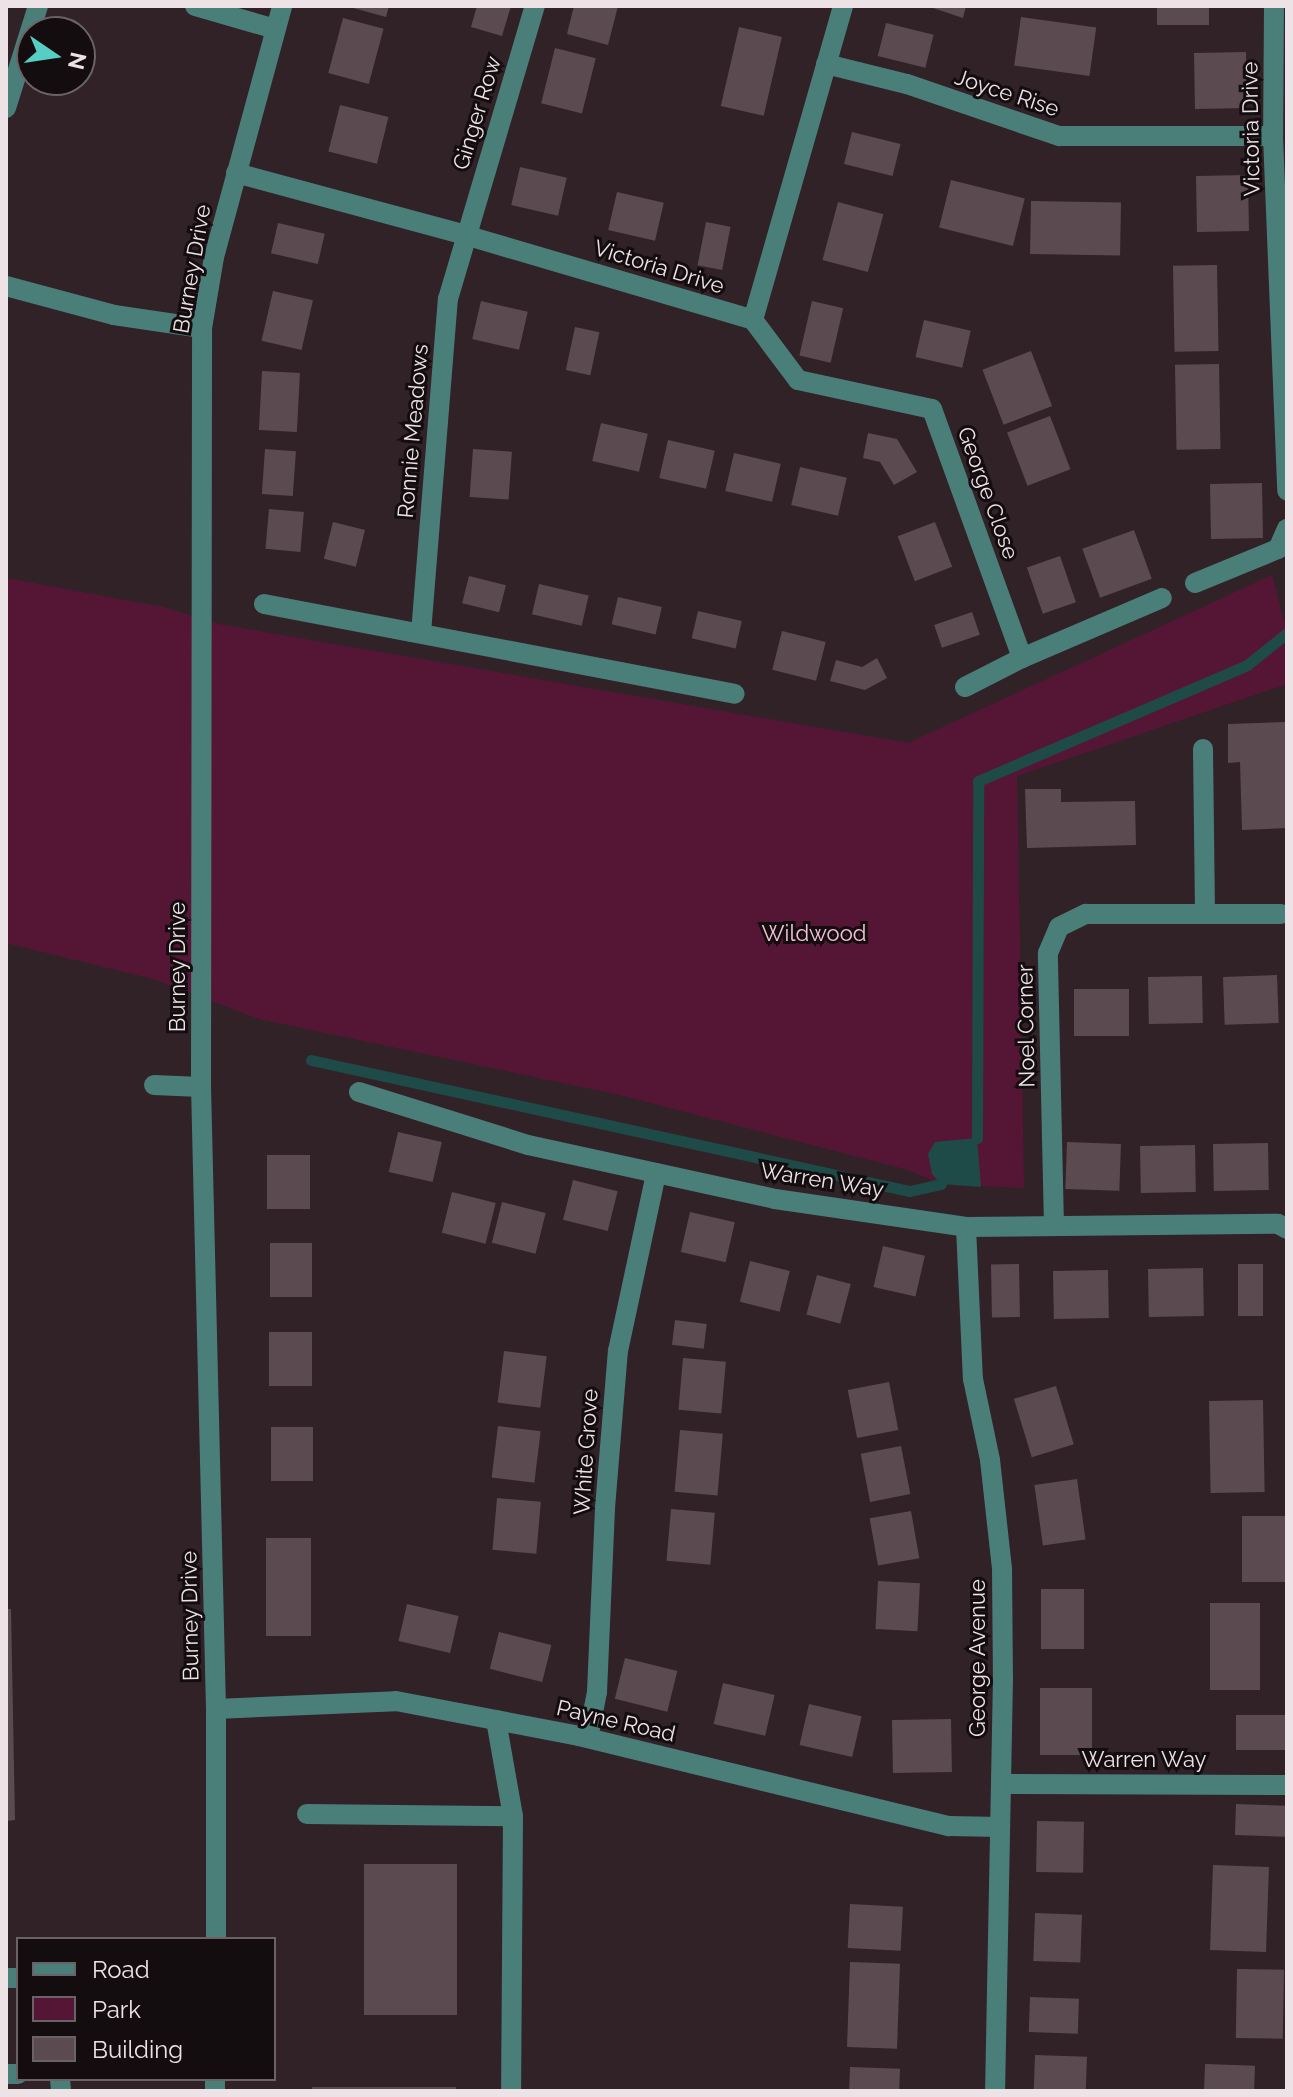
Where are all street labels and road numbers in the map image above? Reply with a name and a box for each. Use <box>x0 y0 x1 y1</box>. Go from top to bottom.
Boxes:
street label: Ginger Row <box>447 53 507 173</box>
street label: Victoria Drive <box>1237 61 1265 197</box>
street label: Joyce Rise <box>952 64 1062 122</box>
street label: Burney Drive <box>168 202 216 336</box>
street label: Victoria Drive <box>591 235 727 299</box>
street label: Ronnie Meadows <box>392 343 434 519</box>
street label: George Close <box>952 423 1024 563</box>
street label: Burney Drive <box>165 902 191 1032</box>
street label: Noel Corner <box>1012 964 1040 1088</box>
street label: Warren Way <box>758 1157 886 1203</box>
street label: White Grove <box>568 1388 604 1516</box>
street label: Burney Drive <box>176 1550 204 1682</box>
street label: George Avenue <box>965 1579 991 1737</box>
street label: Payne Road <box>554 1695 678 1747</box>
street label: Warren Way <box>1081 1747 1207 1773</box>

